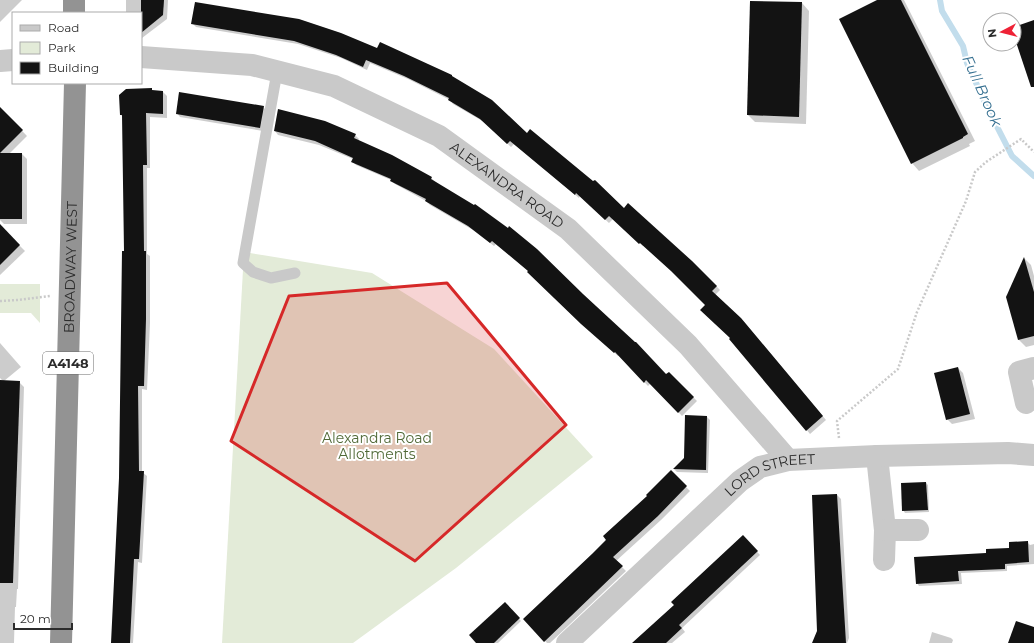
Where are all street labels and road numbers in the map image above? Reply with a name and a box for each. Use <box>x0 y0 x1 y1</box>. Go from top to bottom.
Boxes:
street label: ALEXANDRA ROAD <box>446 138 568 232</box>
street label: BROADWAY WEST <box>60 201 81 333</box>
road number: A4148 <box>43 352 93 374</box>
street label: LORD STREET <box>720 450 815 500</box>

